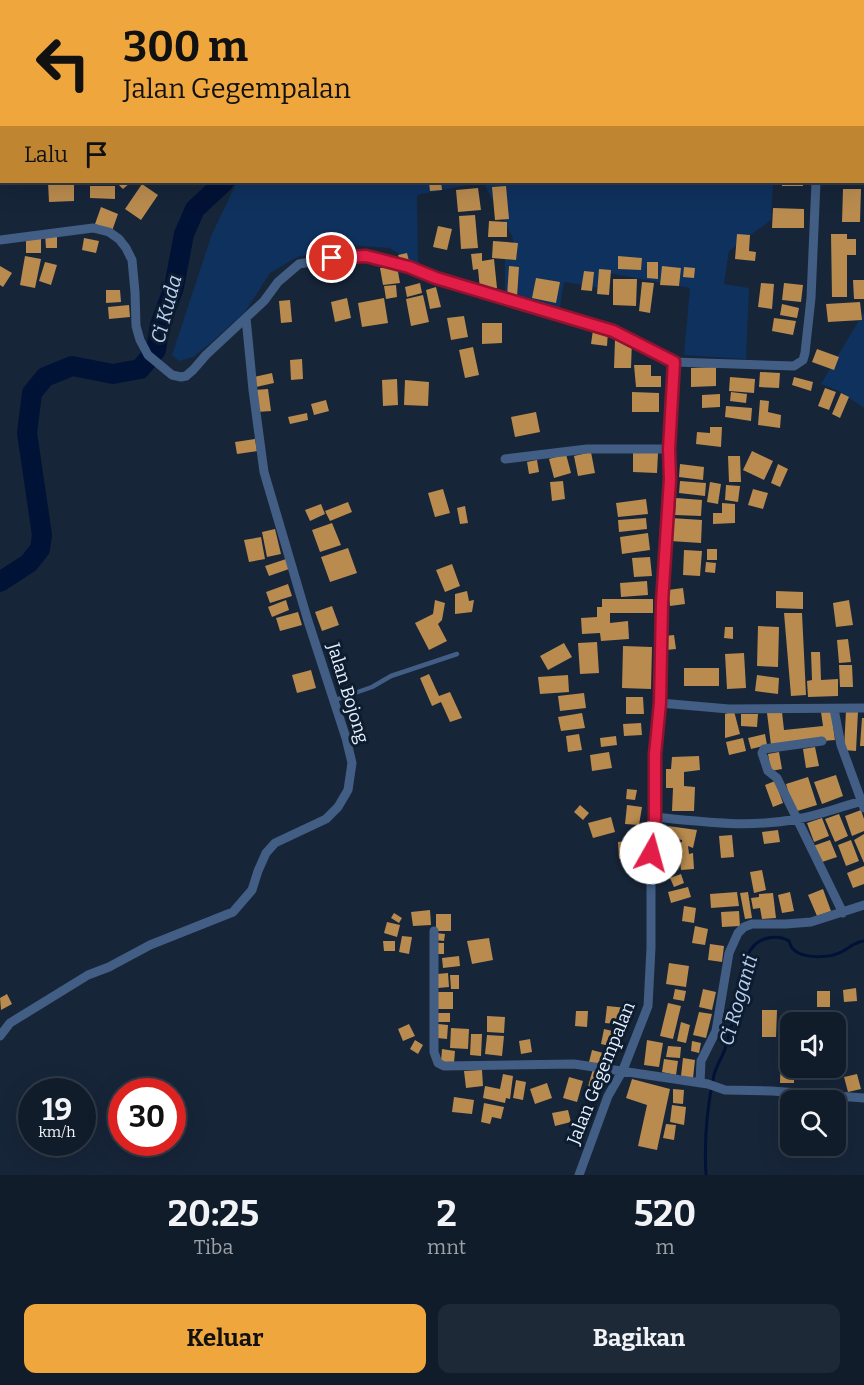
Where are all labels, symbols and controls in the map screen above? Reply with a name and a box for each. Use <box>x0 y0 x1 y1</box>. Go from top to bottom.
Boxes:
text: 300 m <box>123 22 248 72</box>
icon: left <box>24 24 102 102</box>
text: Jalan Gegempalan <box>123 73 351 105</box>
icon: arrive <box>80 138 113 171</box>
text: Lalu <box>24 141 68 168</box>
pin <box>306 232 357 283</box>
icon: arrive <box>315 241 348 274</box>
water label: Ci Kuda <box>145 272 187 346</box>
street label: Jalan Bojong <box>322 639 374 746</box>
position arrow <box>619 821 683 885</box>
water label: Ci Roganti <box>714 952 762 1048</box>
street label: Jalan Gegempalan <box>562 998 640 1148</box>
map controls <box>780 1012 846 1156</box>
button: sound <box>780 1012 846 1078</box>
speed limit sign: 30 <box>108 1078 186 1156</box>
button: search <box>780 1090 846 1156</box>
text: 19 <box>42 1092 72 1128</box>
text: km/h <box>38 1123 76 1141</box>
text: 20:25 <box>168 1192 259 1236</box>
text: 2 <box>436 1192 457 1236</box>
text: 520 <box>634 1192 696 1236</box>
text: Tiba <box>194 1235 233 1259</box>
text: mnt <box>427 1235 466 1259</box>
text: m <box>655 1235 675 1259</box>
button: Keluar <box>24 1304 426 1373</box>
button: Bagikan <box>438 1304 840 1373</box>

